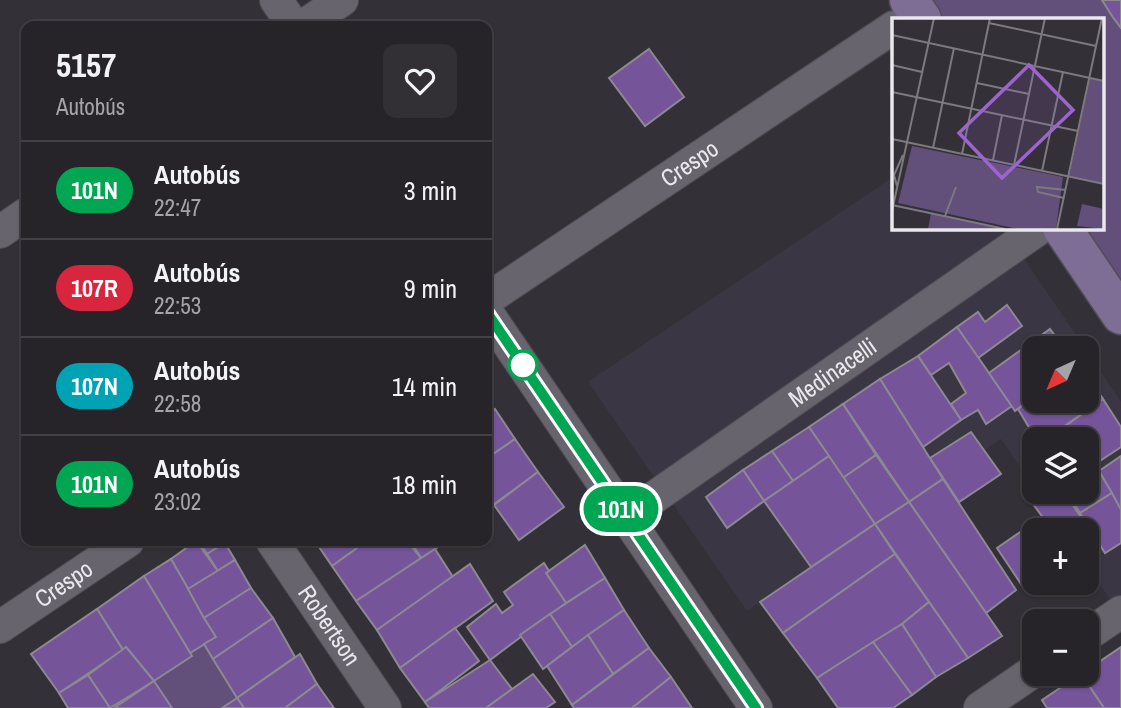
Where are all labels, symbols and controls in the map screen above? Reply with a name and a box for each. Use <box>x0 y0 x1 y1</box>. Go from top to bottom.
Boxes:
inset map <box>892 18 1104 229</box>
text: 5157 <box>56 43 116 87</box>
button: heart <box>383 44 457 118</box>
text: Autobús <box>56 91 125 122</box>
street label: Crespo <box>654 132 724 194</box>
text: Autobús <box>154 157 240 192</box>
text: 3 min <box>404 173 457 208</box>
text: 101N <box>71 174 118 206</box>
text: 22:47 <box>154 192 201 223</box>
text: Autobús <box>154 255 240 290</box>
text: 9 min <box>404 271 457 306</box>
text: 107R <box>71 272 118 304</box>
text: 22:53 <box>154 290 201 321</box>
street label: Medinacelli <box>782 330 883 414</box>
north arrow <box>1022 336 1099 413</box>
map controls <box>1022 336 1099 686</box>
unlabelled marker <box>508 350 538 380</box>
text: Autobús <box>154 353 240 388</box>
text: 14 min <box>392 369 457 404</box>
text: 107N <box>71 370 118 402</box>
text: 22:58 <box>154 388 201 419</box>
button: layers <box>1022 427 1099 504</box>
text: Autobús <box>154 451 240 486</box>
text: 18 min <box>392 467 457 502</box>
text: 101N <box>71 468 118 500</box>
text: 23:02 <box>154 486 201 517</box>
line badge: 101N <box>572 486 670 532</box>
text: 101N <box>597 493 645 525</box>
button: + <box>1022 518 1099 595</box>
street label: Crespo <box>28 552 99 614</box>
street label: Robertson <box>291 578 369 672</box>
button: − <box>1022 609 1099 686</box>

